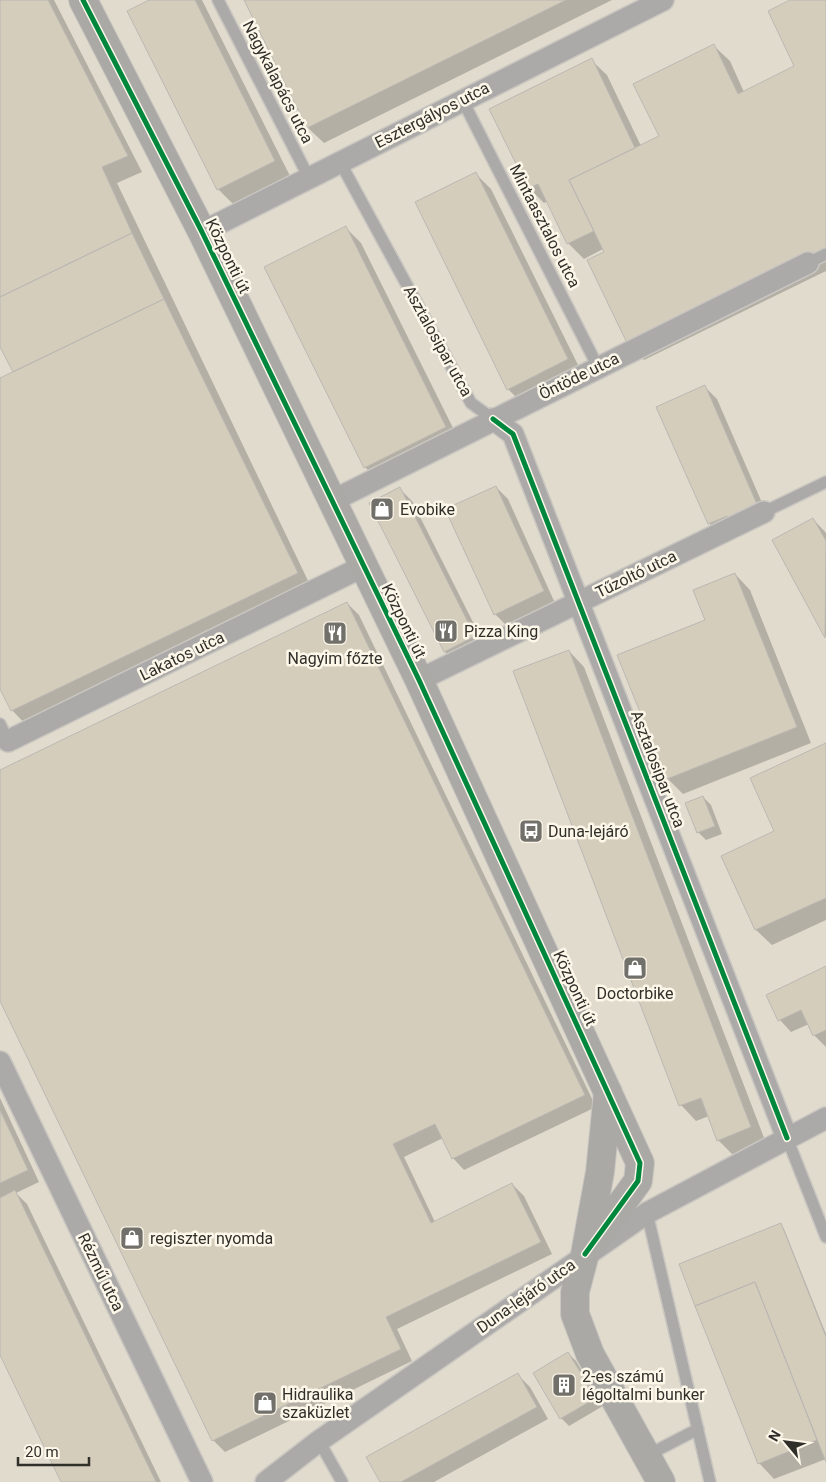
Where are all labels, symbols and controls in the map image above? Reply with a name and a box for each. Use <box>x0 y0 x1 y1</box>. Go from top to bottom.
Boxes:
street label: Nagykalapács utca <box>239 17 317 147</box>
street label: Esztergályos utca <box>372 78 492 152</box>
street label: Mintaasztalos utca <box>506 161 584 291</box>
street label: Központi út <box>202 215 254 297</box>
street label: Asztalosipar utca <box>400 282 476 400</box>
street label: Öntöde utca <box>536 348 622 404</box>
shop icon: Evobike <box>369 496 395 522</box>
place label: Evobike <box>400 500 455 519</box>
street label: Tűzoltó utca <box>592 546 680 602</box>
street label: Központi út <box>378 580 430 662</box>
restaurant icon: Pizza King <box>433 618 459 644</box>
restaurant icon: Nagyim főzte <box>322 620 348 646</box>
place label: Pizza King <box>464 622 538 641</box>
street label: Lakatos utca <box>137 627 227 685</box>
place label: Nagyim főzte <box>288 649 382 668</box>
street label: Asztalosipar utca <box>627 708 689 830</box>
bus stop icon: Duna-lejáró <box>518 818 544 844</box>
place label: Duna-lejáró <box>548 822 629 841</box>
street label: Központi út <box>549 947 601 1029</box>
shop icon: Doctorbike <box>622 955 648 981</box>
place label: Doctorbike <box>597 984 673 1003</box>
shop icon: regiszter nyomda <box>119 1225 145 1251</box>
place label: regiszter nyomda <box>150 1229 273 1248</box>
street label: Rézmű utca <box>74 1230 128 1314</box>
street label: Duna-lejáró utca <box>473 1255 579 1337</box>
place label: 2-es számú légoltalmi bunker <box>582 1367 705 1404</box>
building icon: 2-es számú légoltalmi bunker <box>551 1372 577 1398</box>
place label: Hidraulika szaküzlet <box>282 1385 354 1422</box>
shop icon: Hidraulika szaküzlet <box>252 1390 278 1416</box>
north arrow <box>761 1417 811 1467</box>
text: N <box>765 1427 784 1444</box>
scale bar <box>18 1434 89 1466</box>
text: 20 m <box>25 1443 59 1461</box>

